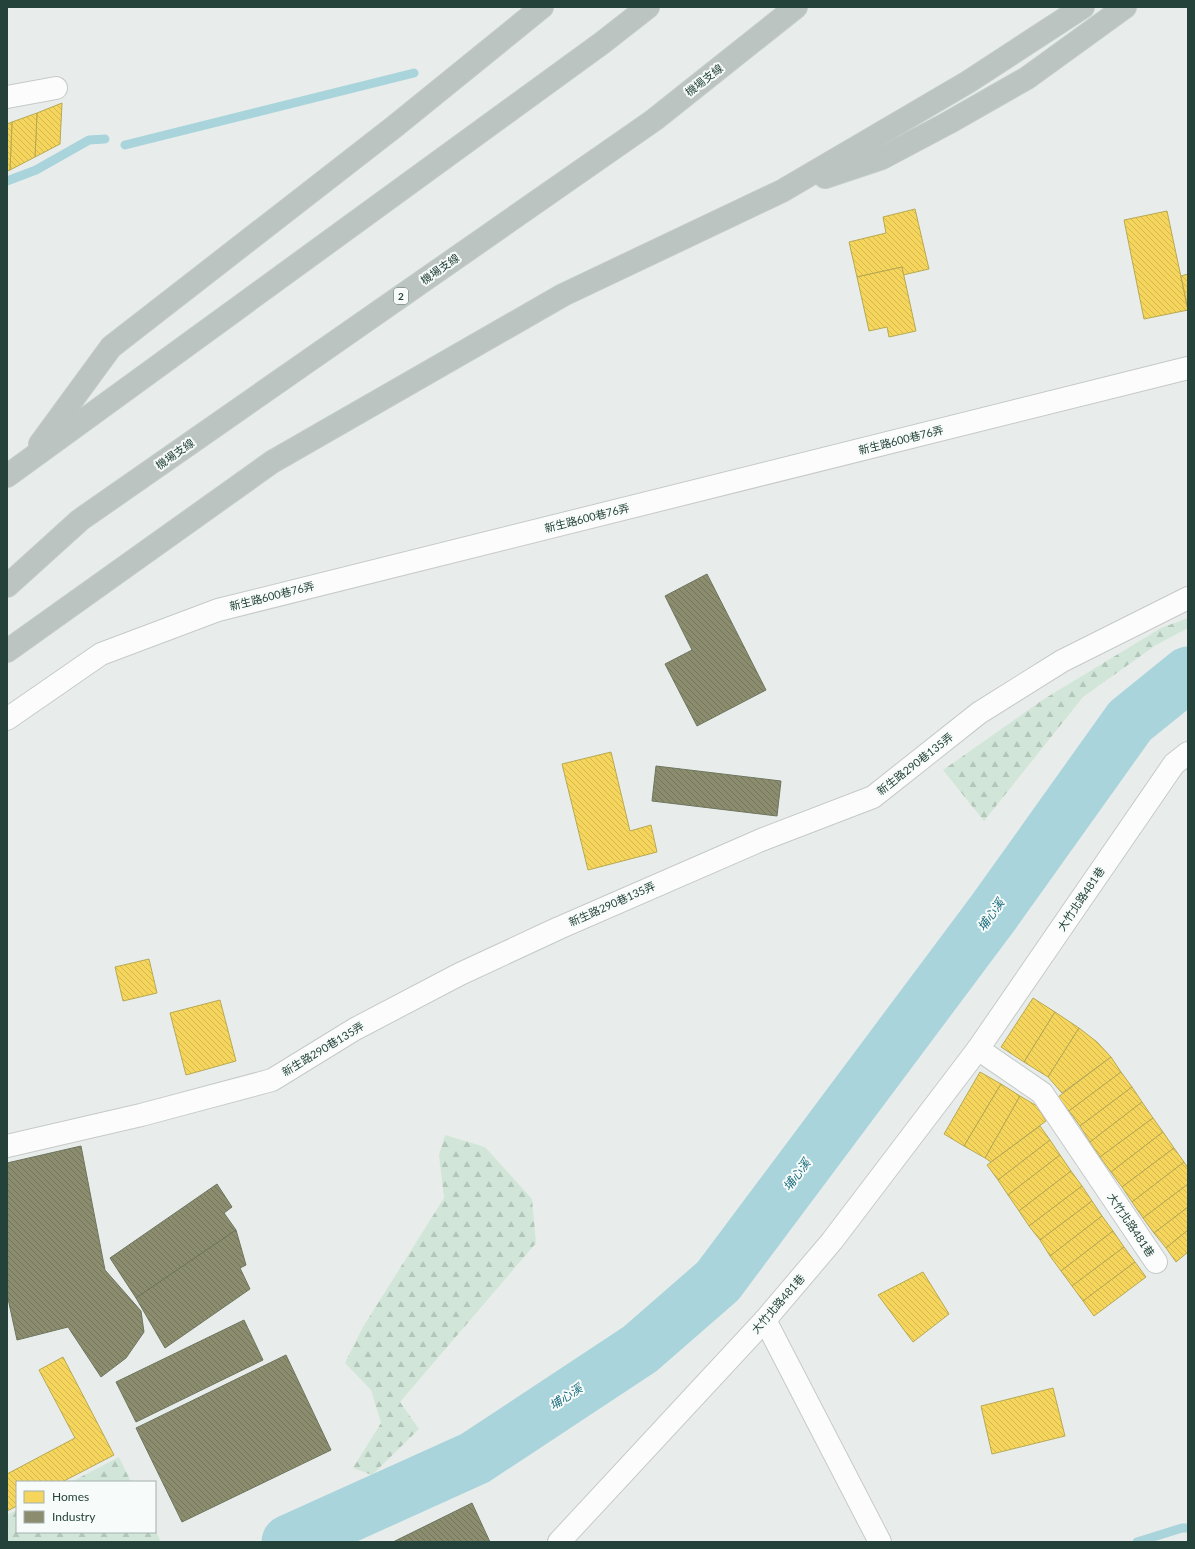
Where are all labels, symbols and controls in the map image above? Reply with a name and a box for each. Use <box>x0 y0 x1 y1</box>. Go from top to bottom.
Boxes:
street label: 機場支線 <box>682 61 725 98</box>
street label: 機場支線 <box>418 251 461 287</box>
road number: 2 <box>394 288 408 304</box>
street label: 新生路600巷76弄 <box>857 423 945 456</box>
street label: 機場支線 <box>153 436 196 472</box>
street label: 新生路600巷76弄 <box>543 501 631 534</box>
street label: 新生路600巷76弄 <box>228 579 316 612</box>
street label: 新生路290巷135弄 <box>874 730 955 797</box>
street label: 大竹北路481巷 <box>1054 864 1107 933</box>
street label: 新生路290巷135弄 <box>567 879 657 928</box>
water label: 埔心溪 <box>974 894 1008 934</box>
street label: 新生路290巷135弄 <box>279 1019 366 1078</box>
water label: 埔心溪 <box>780 1154 815 1194</box>
street label: 大竹北路481巷 <box>1105 1190 1158 1259</box>
street label: 大竹北路481巷 <box>748 1271 807 1336</box>
water label: 埔心溪 <box>547 1379 587 1413</box>
legend <box>16 1481 156 1533</box>
text: Homes <box>52 1489 89 1504</box>
text: Industry <box>52 1509 96 1524</box>

